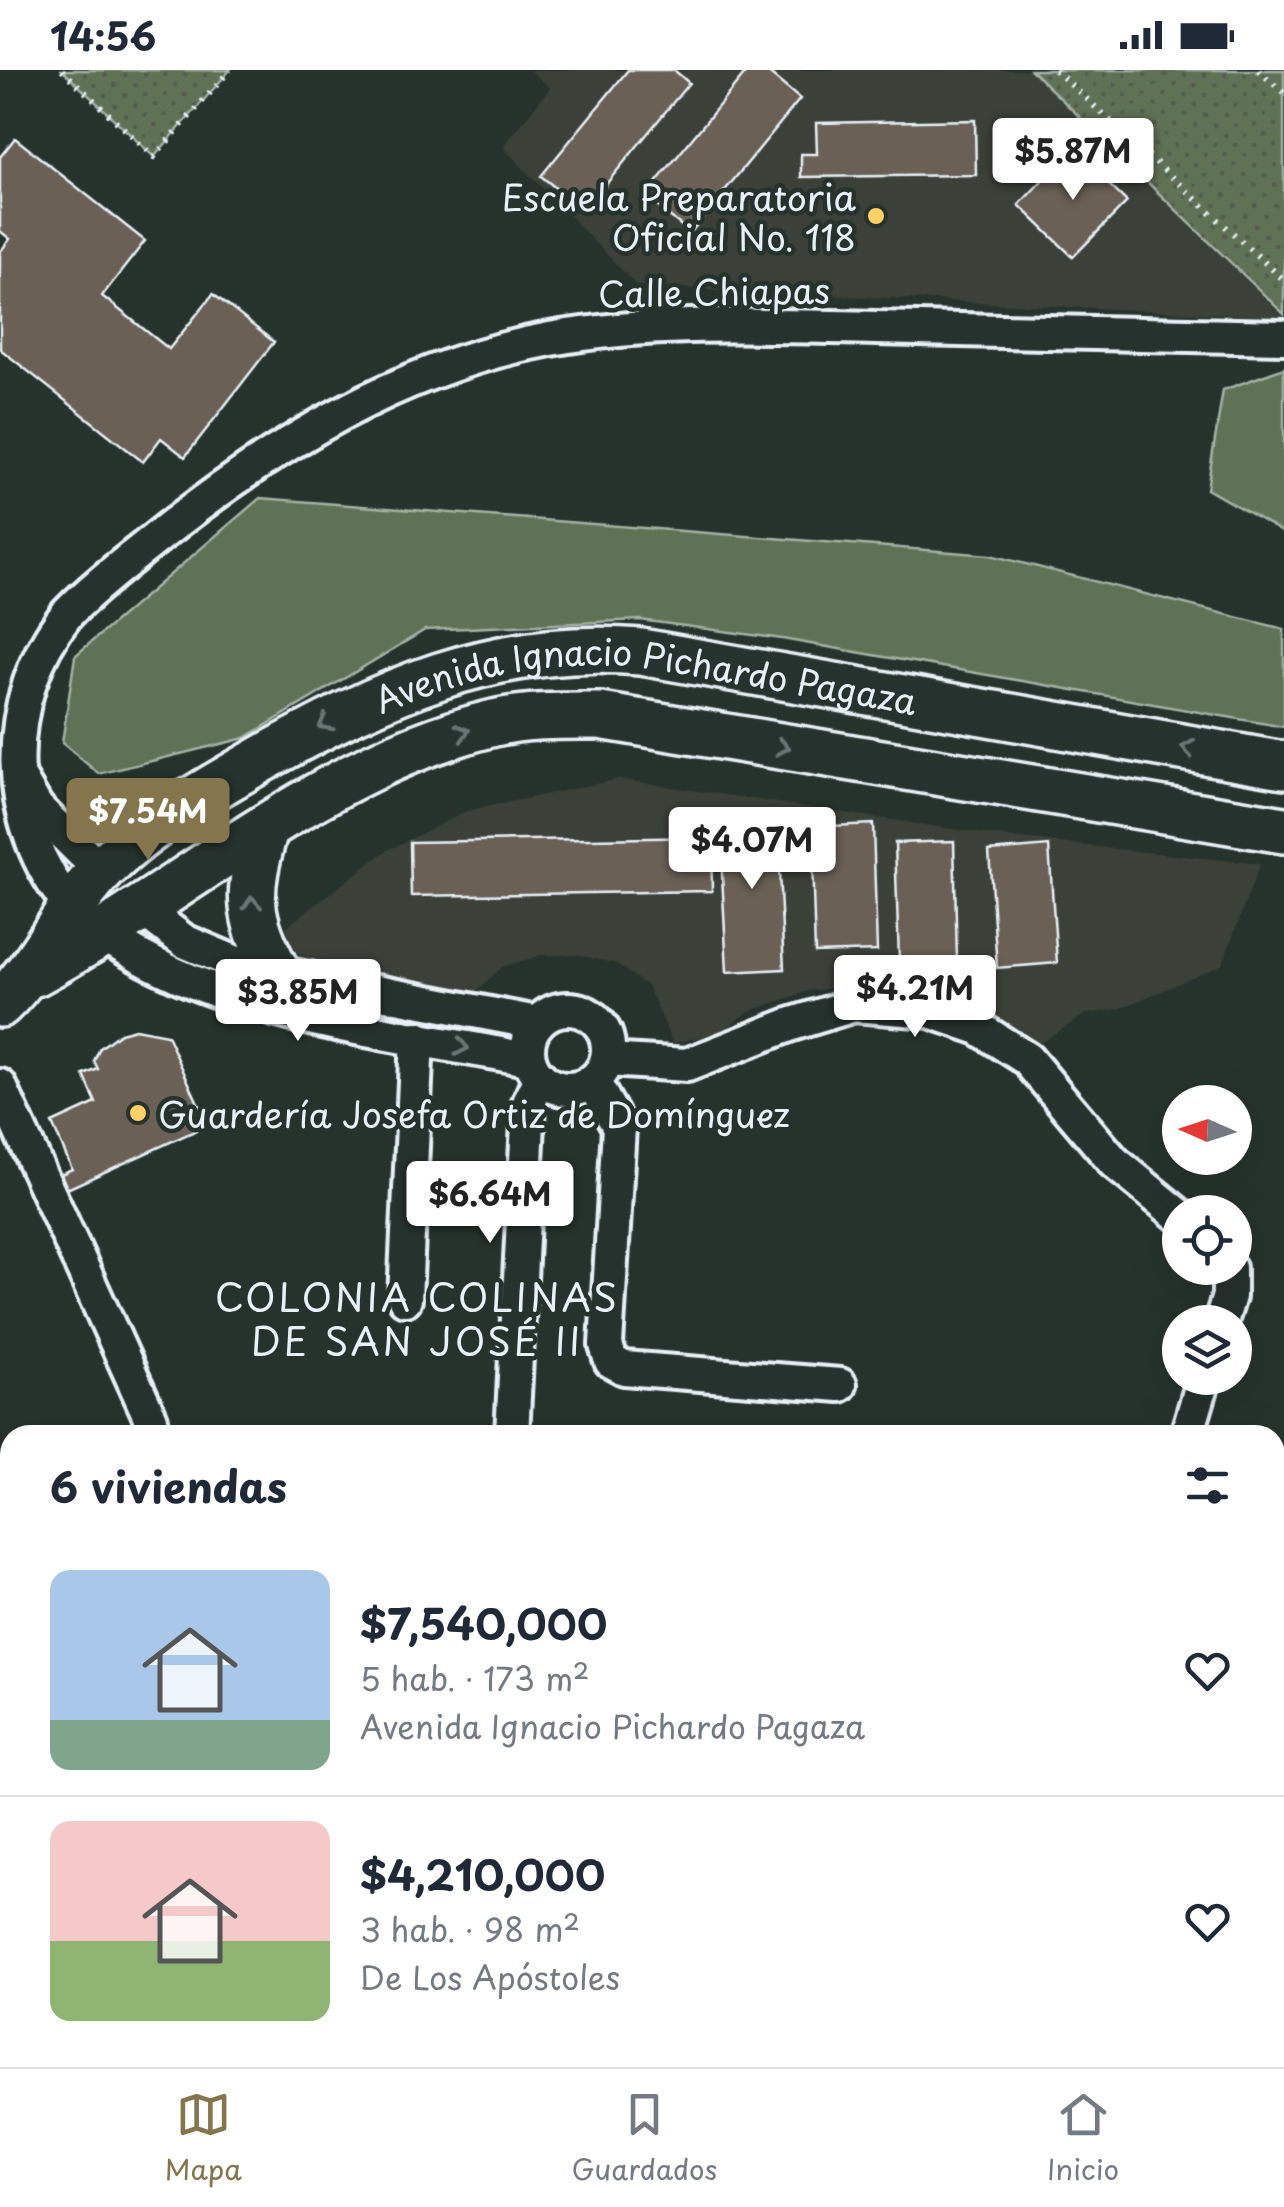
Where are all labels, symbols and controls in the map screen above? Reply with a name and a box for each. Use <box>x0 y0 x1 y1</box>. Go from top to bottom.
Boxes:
text: 14:56 <box>50 7 156 64</box>
pin: $5.87M <box>992 118 1154 203</box>
text: $5.87M <box>1015 126 1131 174</box>
place label: Escuela Preparatoria Oficial No. 118 <box>502 170 857 263</box>
marker: Escuela Preparatoria Oficial No. 118 <box>865 205 887 227</box>
street label: Calle Chiapas <box>598 262 830 320</box>
text: Avenida Ignacio Pichardo Pagaza <box>365 624 921 727</box>
street label: Avenida Ignacio Pichardo Pagaza <box>369 684 925 726</box>
one-way arrow <box>318 711 336 731</box>
one-way arrow <box>453 724 470 744</box>
one-way arrow <box>775 735 791 756</box>
one-way arrow <box>1180 738 1196 759</box>
pin: $7.54M <box>67 778 229 863</box>
text: $7.54M <box>89 786 207 834</box>
pin: $4.07M <box>671 807 833 892</box>
text: $4.07M <box>691 815 813 863</box>
one-way arrow <box>242 895 263 911</box>
pin: $4.21M <box>834 955 996 1040</box>
pin: $3.85M <box>217 959 379 1044</box>
text: $4.21M <box>856 963 974 1011</box>
text: $3.85M <box>238 967 358 1015</box>
one-way arrow <box>453 1035 470 1056</box>
north arrow <box>1162 1085 1252 1175</box>
map controls <box>1162 1085 1252 1395</box>
place label: Guardería Josefa Ortiz de Domínguez <box>158 1087 790 1140</box>
marker: Guardería Josefa Ortiz de Domínguez <box>127 1102 149 1124</box>
pin: $6.64M <box>409 1161 571 1246</box>
text: $6.64M <box>428 1169 552 1217</box>
button: locate <box>1162 1195 1252 1285</box>
district label: COLONIA COLINAS DE SAN JOSÉ II <box>215 1268 619 1369</box>
button: layers <box>1162 1305 1252 1395</box>
text: 6 viviendas <box>50 1454 287 1517</box>
icon: filters <box>1180 1458 1235 1513</box>
text: $7,540,000 <box>360 1591 607 1654</box>
icon: home <box>130 1610 250 1730</box>
icon: heart <box>1180 1643 1235 1698</box>
text: 5 hab. · 173 m² <box>360 1654 590 1702</box>
text: Avenida Ignacio Pichardo Pagaza <box>360 1702 865 1750</box>
text: $4,210,000 <box>360 1842 605 1905</box>
icon: home <box>130 1861 250 1981</box>
icon: heart <box>1180 1894 1235 1949</box>
text: 3 hab. · 98 m² <box>360 1905 580 1953</box>
text: De Los Apóstoles <box>360 1953 620 2001</box>
tab: Mapa <box>165 2087 242 2190</box>
tab: Guardados <box>572 2087 717 2190</box>
tab: Inicio <box>1047 2087 1119 2190</box>

